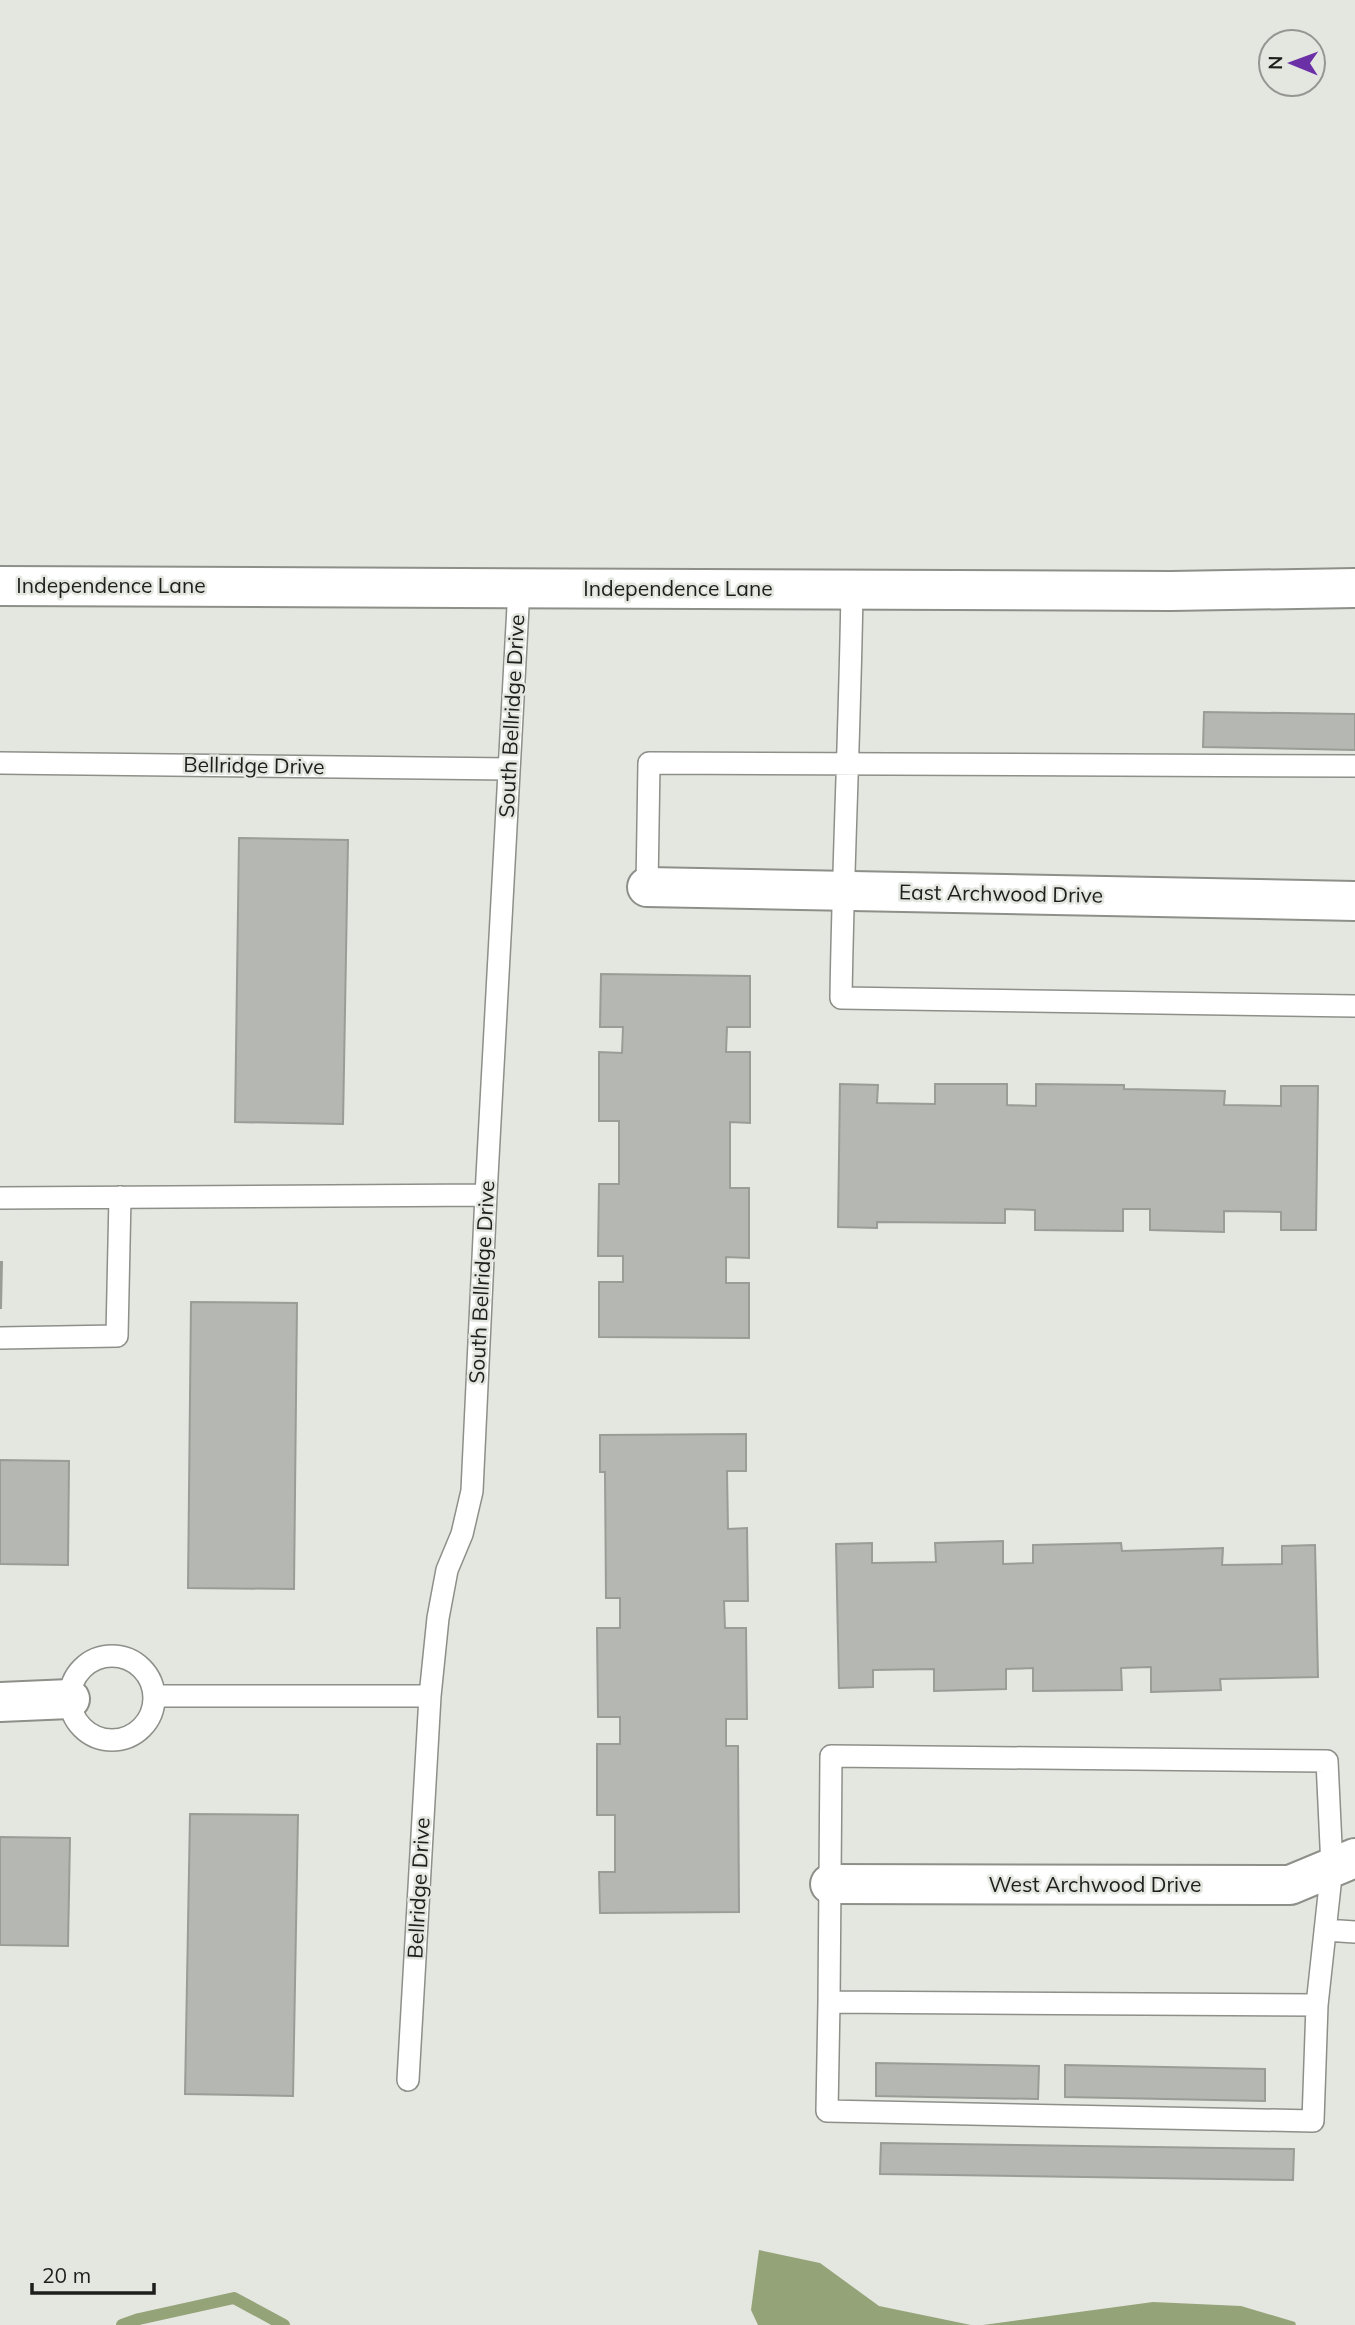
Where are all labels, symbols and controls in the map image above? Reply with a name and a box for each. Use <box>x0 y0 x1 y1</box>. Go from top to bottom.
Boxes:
north arrow <box>1257 28 1327 98</box>
text: N <box>1263 55 1287 70</box>
street label: Independence Lane <box>16 572 206 598</box>
street label: Independence Lane <box>583 575 773 601</box>
street label: South Bellridge Drive <box>493 614 529 818</box>
street label: Bellridge Drive <box>183 751 325 779</box>
street label: East Archwood Drive <box>899 878 1103 908</box>
street label: South Bellridge Drive <box>463 1180 499 1384</box>
street label: Bellridge Drive <box>401 1817 435 1959</box>
street label: West Archwood Drive <box>988 1871 1202 1897</box>
scale bar <box>32 2252 154 2296</box>
text: 20 m <box>42 2262 91 2288</box>

